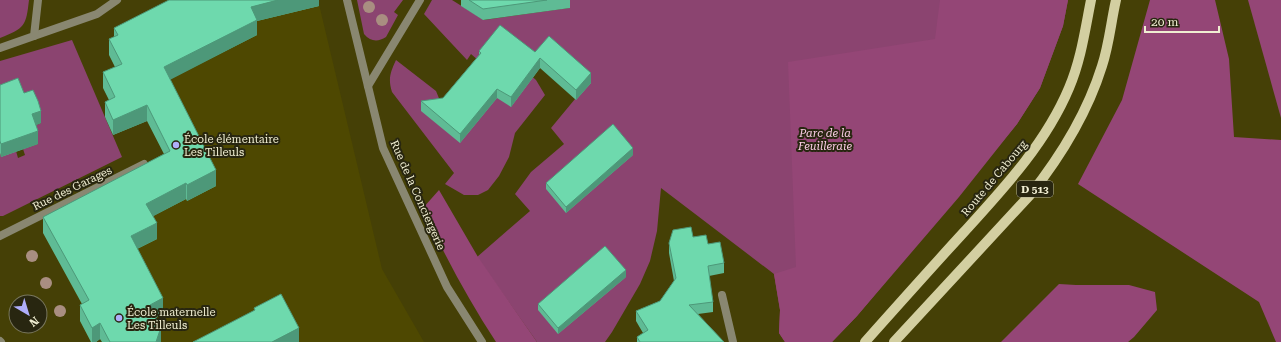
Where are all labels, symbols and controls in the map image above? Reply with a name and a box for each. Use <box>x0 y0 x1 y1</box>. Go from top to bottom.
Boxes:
scale bar <box>1145 8 1219 34</box>
text: 20 m <box>1151 15 1178 29</box>
park label: Parc de la Feuilleraie <box>797 127 852 153</box>
place label: École élémentaire Les Tilleuls <box>184 132 279 159</box>
street label: Route de Cabourg <box>959 137 1030 219</box>
street label: Rue de la Conciergerie <box>387 138 448 252</box>
marker: École élémentaire Les Tilleuls <box>171 140 181 150</box>
street label: Rue des Garages <box>30 164 114 213</box>
road number: D 513 <box>1017 181 1053 197</box>
north arrow <box>8 294 48 334</box>
place label: École maternelle Les Tilleuls <box>127 305 216 332</box>
marker: École maternelle Les Tilleuls <box>114 313 124 323</box>
text: N <box>26 314 41 330</box>

